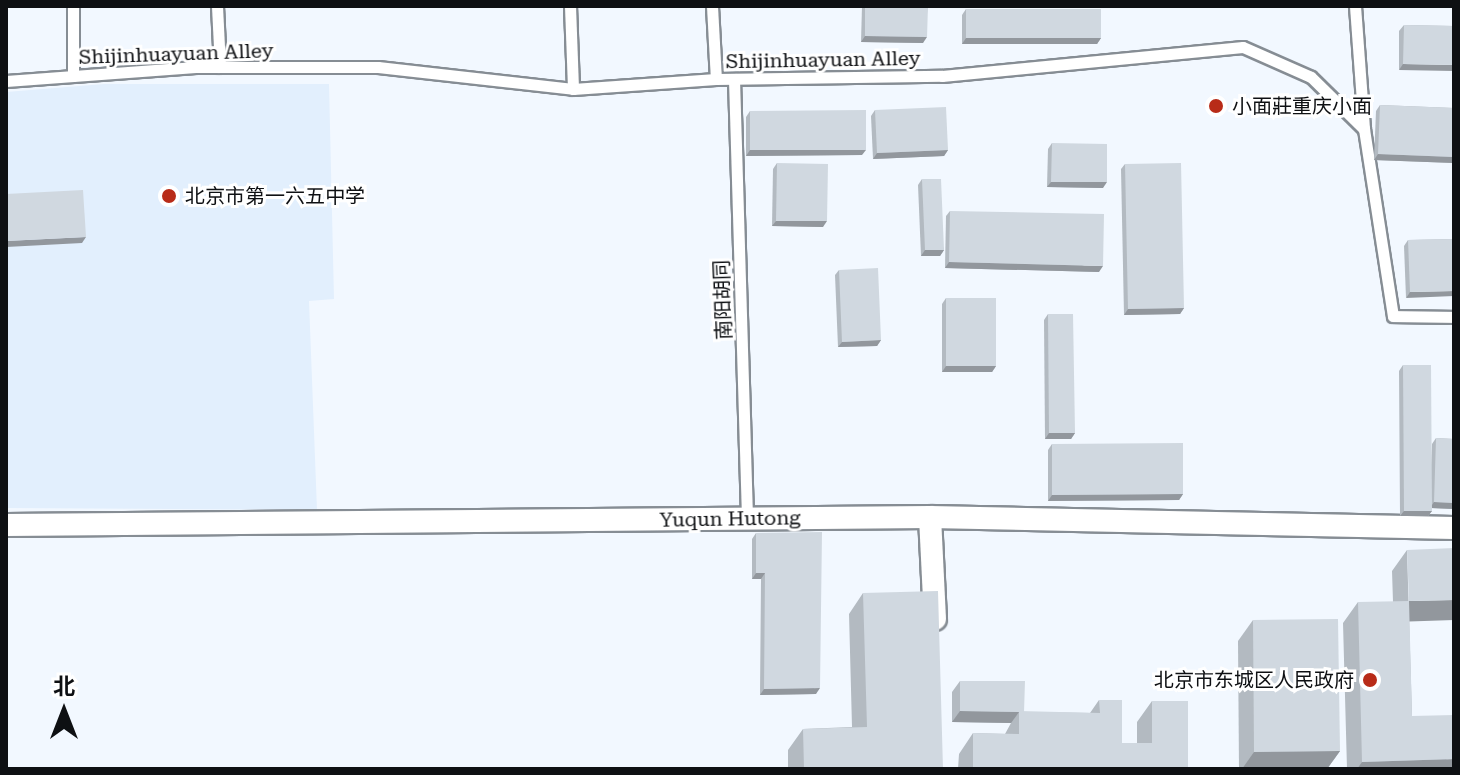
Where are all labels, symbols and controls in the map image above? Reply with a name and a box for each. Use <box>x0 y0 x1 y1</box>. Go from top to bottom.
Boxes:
street label: Shijinhuayuan Alley <box>78 39 274 69</box>
street label: Shijinhuayuan Alley <box>725 46 921 74</box>
place label: 小面莊重庆小面 <box>1232 94 1372 118</box>
marker: 小面莊重庆小面 <box>1207 97 1225 115</box>
place label: 北京市第一六五中学 <box>185 184 365 208</box>
marker: 北京市第一六五中学 <box>160 187 178 205</box>
street label: 南阳胡同 <box>710 260 736 340</box>
street label: Yuqun Hutong <box>659 506 801 532</box>
place label: 北京市东城区人民政府 <box>1154 668 1354 692</box>
north arrow <box>24 671 104 751</box>
marker: 北京市东城区人民政府 <box>1361 671 1379 689</box>
text: 北 <box>53 674 75 699</box>

